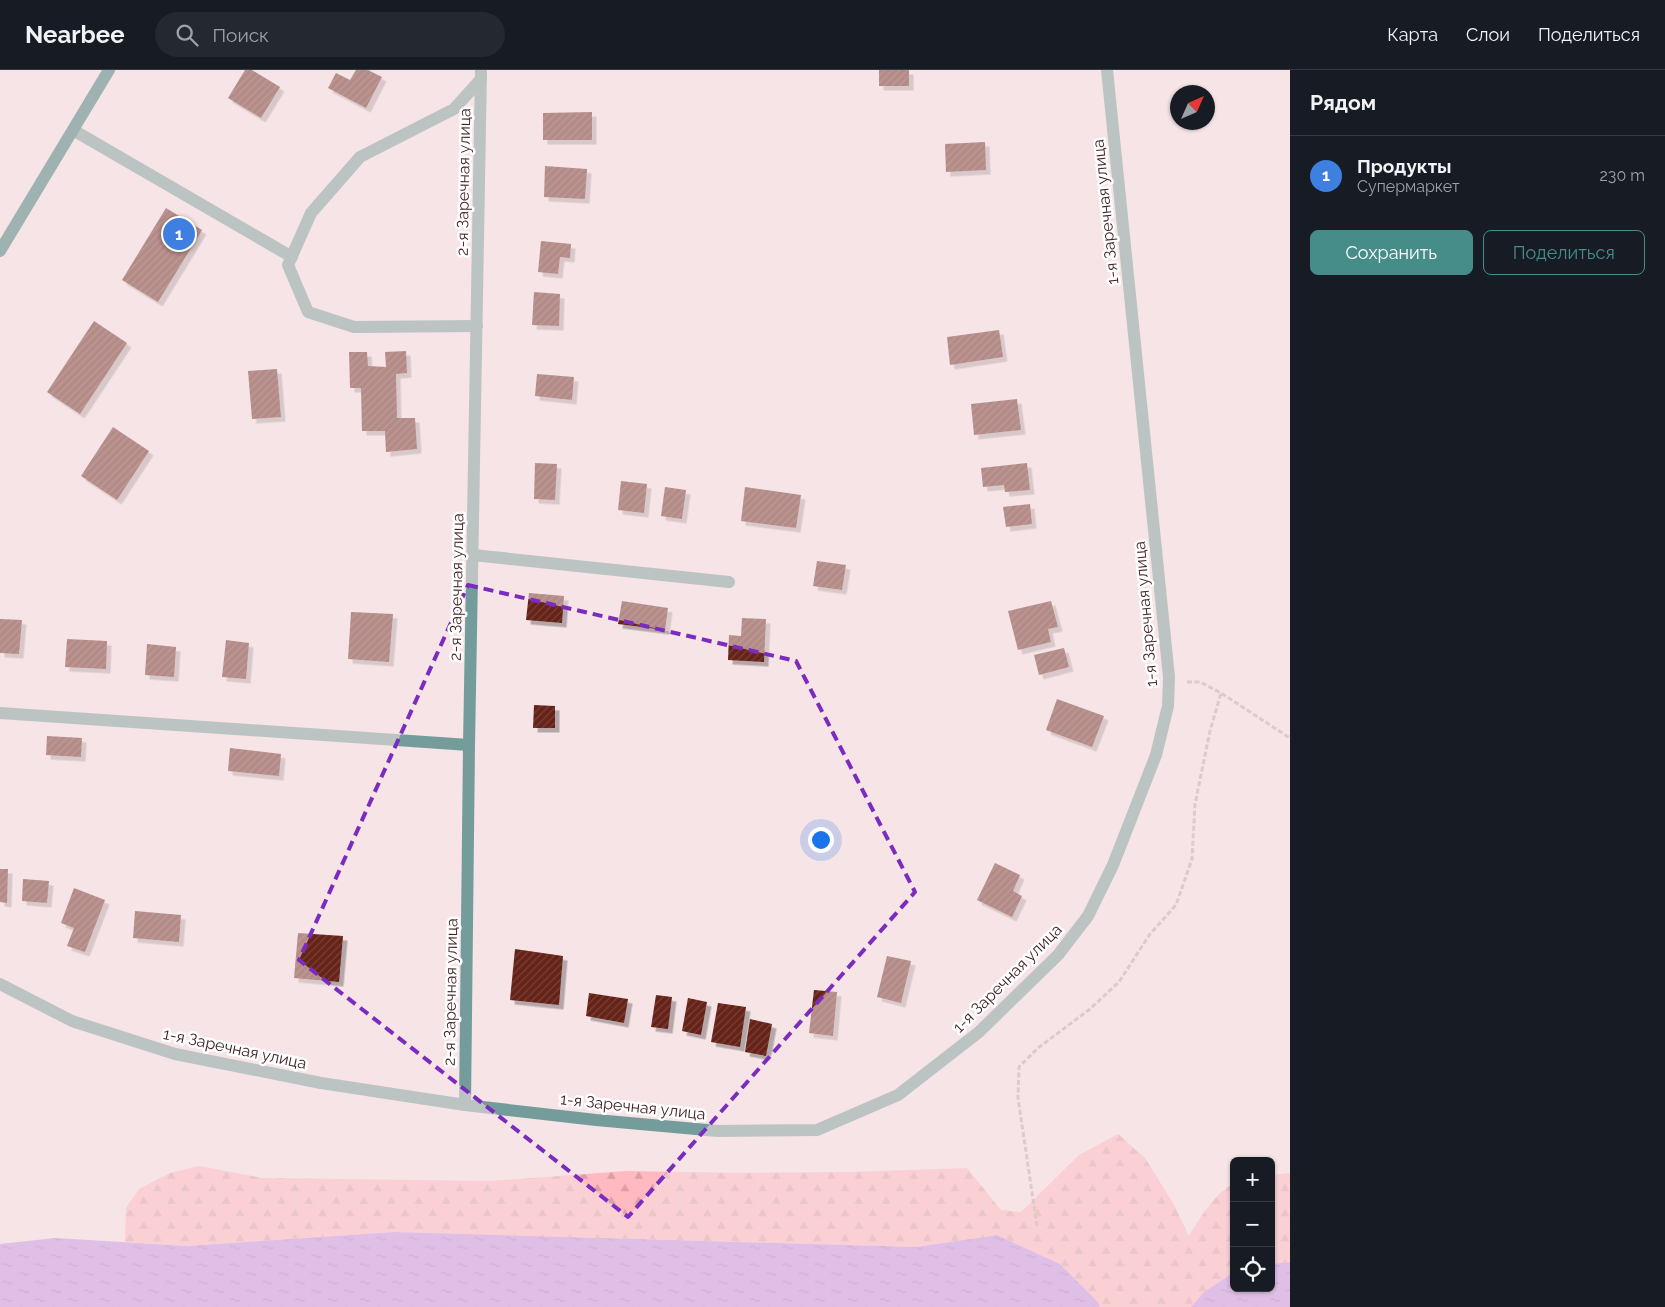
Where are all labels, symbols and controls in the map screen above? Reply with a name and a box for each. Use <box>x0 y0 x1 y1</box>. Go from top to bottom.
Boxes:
search box <box>155 12 505 57</box>
text: Nearbee <box>25 20 125 49</box>
icon: search <box>173 21 201 49</box>
text: Поиск <box>213 24 269 46</box>
text: Карта <box>1387 24 1438 45</box>
text: Слои <box>1466 24 1510 45</box>
text: Поделиться <box>1538 24 1640 45</box>
north arrow <box>1170 85 1215 130</box>
text: Рядом <box>1310 90 1376 115</box>
street label: 2-я Заречная улица <box>453 108 474 256</box>
street label: 1-я Заречная улица <box>1088 138 1123 286</box>
text: Продукты <box>1357 155 1452 177</box>
text: 1 <box>1322 166 1330 185</box>
text: 230 m <box>1600 166 1645 185</box>
text: Супермаркет <box>1357 177 1460 196</box>
pin: 1 <box>163 215 195 253</box>
button: Сохранить <box>1310 230 1473 275</box>
button: Поделиться <box>1483 230 1645 275</box>
street label: 2-я Заречная улица <box>446 513 467 661</box>
street label: 1-я Заречная улица <box>1130 540 1161 688</box>
your location <box>808 827 834 853</box>
street label: 2-я Заречная улица <box>440 918 461 1066</box>
street label: 1-я Заречная улица <box>949 920 1066 1037</box>
street label: 1-я Заречная улица <box>162 1024 308 1073</box>
street label: 1-я Заречная улица <box>559 1089 707 1124</box>
map controls <box>1230 1157 1275 1292</box>
button: + <box>1230 1157 1275 1202</box>
button: − <box>1230 1202 1275 1247</box>
button: locate <box>1230 1247 1275 1292</box>

